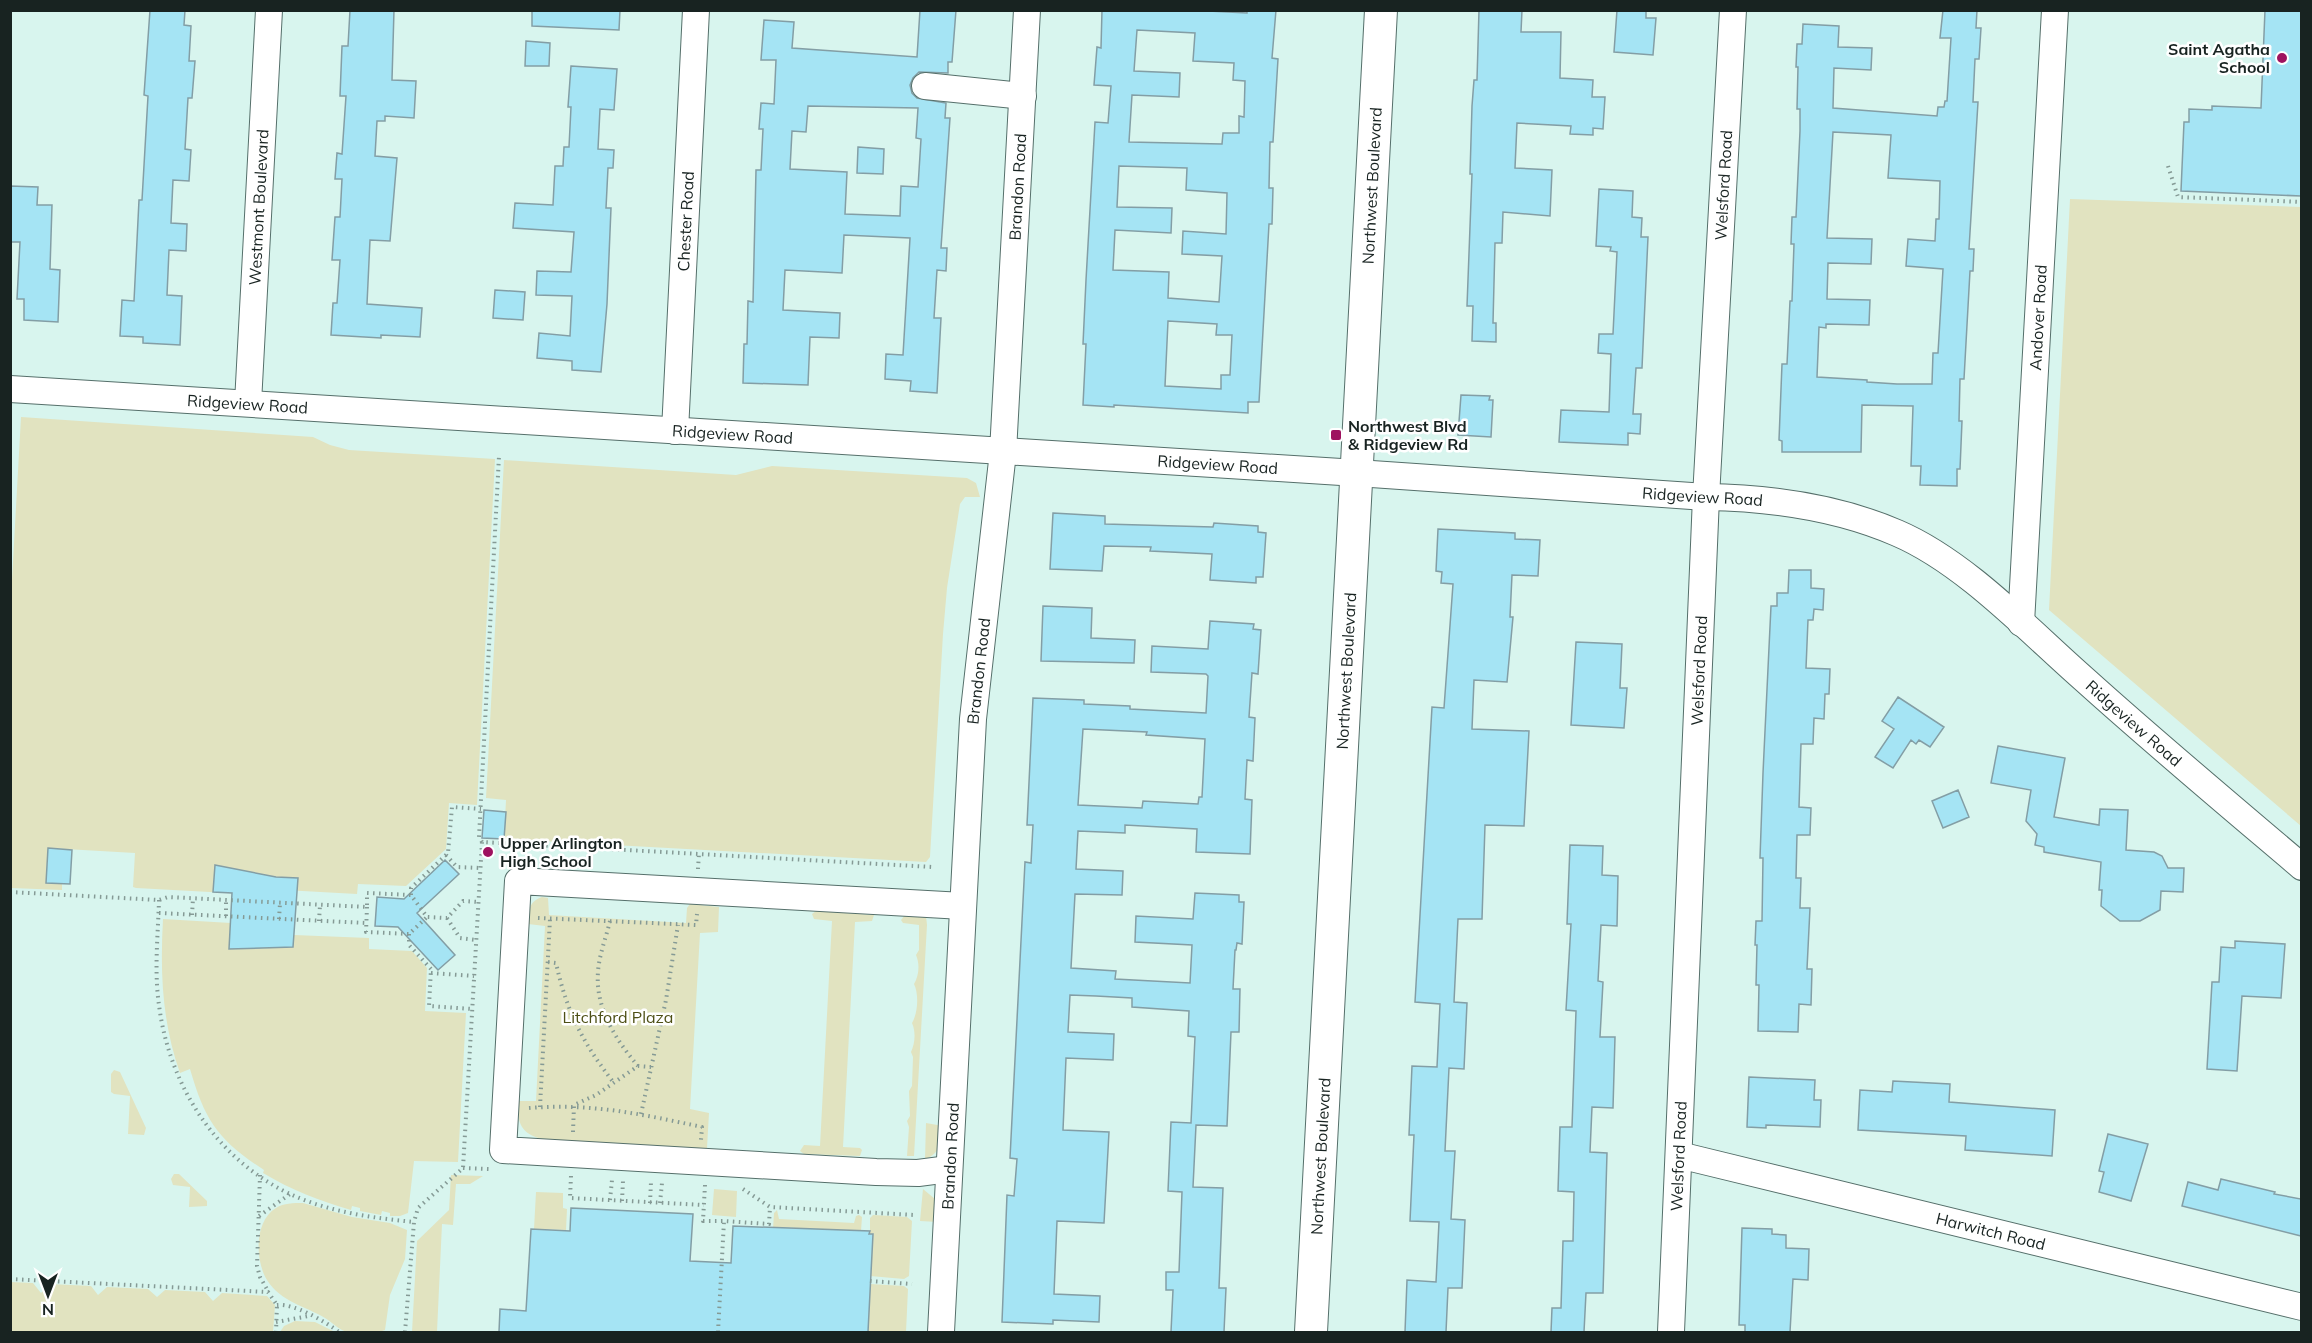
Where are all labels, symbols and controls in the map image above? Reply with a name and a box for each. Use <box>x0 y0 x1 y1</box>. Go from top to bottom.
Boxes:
place label: Saint Agatha School <box>2168 39 2270 77</box>
marker: Saint Agatha School <box>2275 51 2289 65</box>
street label: Northwest Boulevard <box>1358 106 1386 265</box>
street label: Westmont Boulevard <box>244 129 273 286</box>
street label: Welsford Road <box>1710 130 1736 241</box>
street label: Brandon Road <box>1005 133 1030 241</box>
street label: Chester Road <box>673 171 698 272</box>
street label: Andover Road <box>2025 264 2051 371</box>
street label: Ridgeview Road <box>187 390 309 418</box>
place label: Northwest Blvd & Ridgeview Rd <box>1348 416 1468 454</box>
street label: Ridgeview Road <box>672 420 794 448</box>
marker: Northwest Blvd & Ridgeview Rd <box>1329 428 1343 442</box>
street label: Ridgeview Road <box>1157 451 1279 478</box>
street label: Ridgeview Road <box>1642 483 1764 510</box>
street label: Northwest Boulevard <box>1332 592 1360 750</box>
street label: Welsford Road <box>1686 615 1711 726</box>
street label: Brandon Road <box>962 617 994 726</box>
street label: Ridgeview Road <box>2082 676 2186 771</box>
place label: Upper Arlington High School <box>500 833 622 871</box>
marker: Upper Arlington High School <box>481 845 495 859</box>
park label: Litchford Plaza <box>563 1007 673 1027</box>
street label: Northwest Boulevard <box>1306 1077 1334 1235</box>
street label: Welsford Road <box>1666 1101 1691 1212</box>
street label: Brandon Road <box>937 1102 963 1210</box>
street label: Harwitch Road <box>1934 1208 2048 1254</box>
north arrow <box>18 1265 78 1325</box>
text: N <box>42 1300 54 1320</box>

